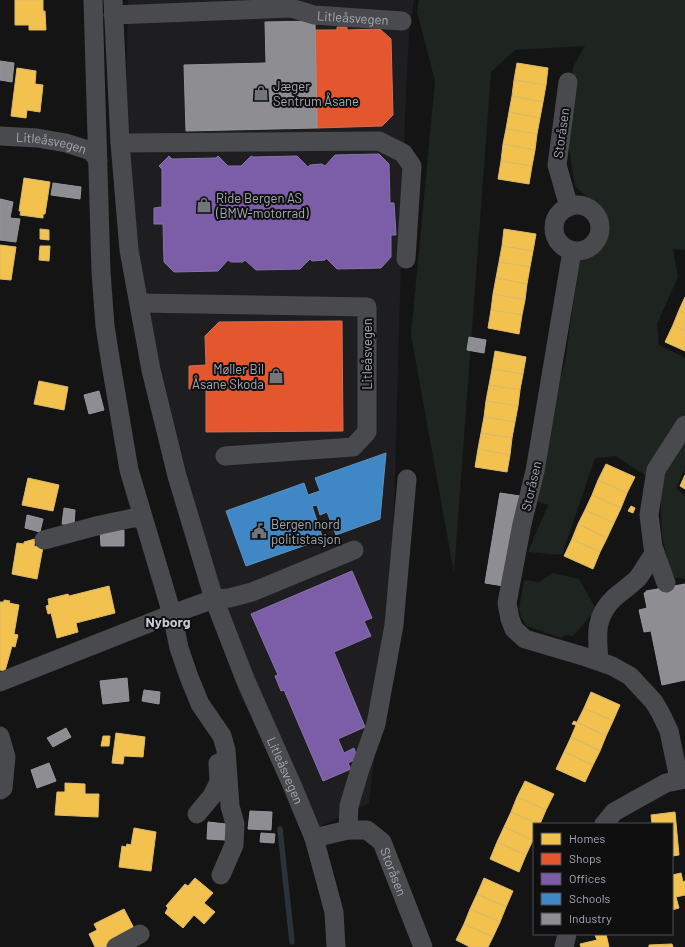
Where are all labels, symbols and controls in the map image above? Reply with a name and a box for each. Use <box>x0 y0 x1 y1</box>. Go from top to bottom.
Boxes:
street label: Litleåsvegen <box>316 7 389 28</box>
place label: Jæger Sentrum Åsane <box>273 78 359 109</box>
shop icon: Jæger Sentrum Åsane <box>252 84 270 102</box>
street label: Storåsen <box>550 107 572 159</box>
street label: Litleåsvegen <box>16 129 89 157</box>
place label: Ride Bergen AS (BMW-motorrad) <box>215 190 309 221</box>
shop icon: Ride Bergen AS (BMW-motorrad) <box>195 196 213 214</box>
street label: Litleåsvegen <box>359 318 375 390</box>
place label: Møller Bil Åsane Skoda <box>192 361 264 392</box>
shop icon: Møller Bil Åsane Skoda <box>267 367 285 385</box>
street label: Storåsen <box>517 459 545 513</box>
place label: Bergen nord politistasjon <box>271 516 341 547</box>
public building icon: Bergen nord politistasjon <box>250 522 268 540</box>
district label: Nyborg <box>146 613 191 630</box>
street label: Litleåsvegen <box>264 734 307 806</box>
legend <box>533 823 673 935</box>
text: Homes <box>569 831 606 845</box>
street label: Storåsen <box>377 845 410 898</box>
text: Shops <box>569 851 602 865</box>
text: Offices <box>569 871 606 885</box>
text: Schools <box>569 891 610 905</box>
text: Industry <box>569 911 612 925</box>

